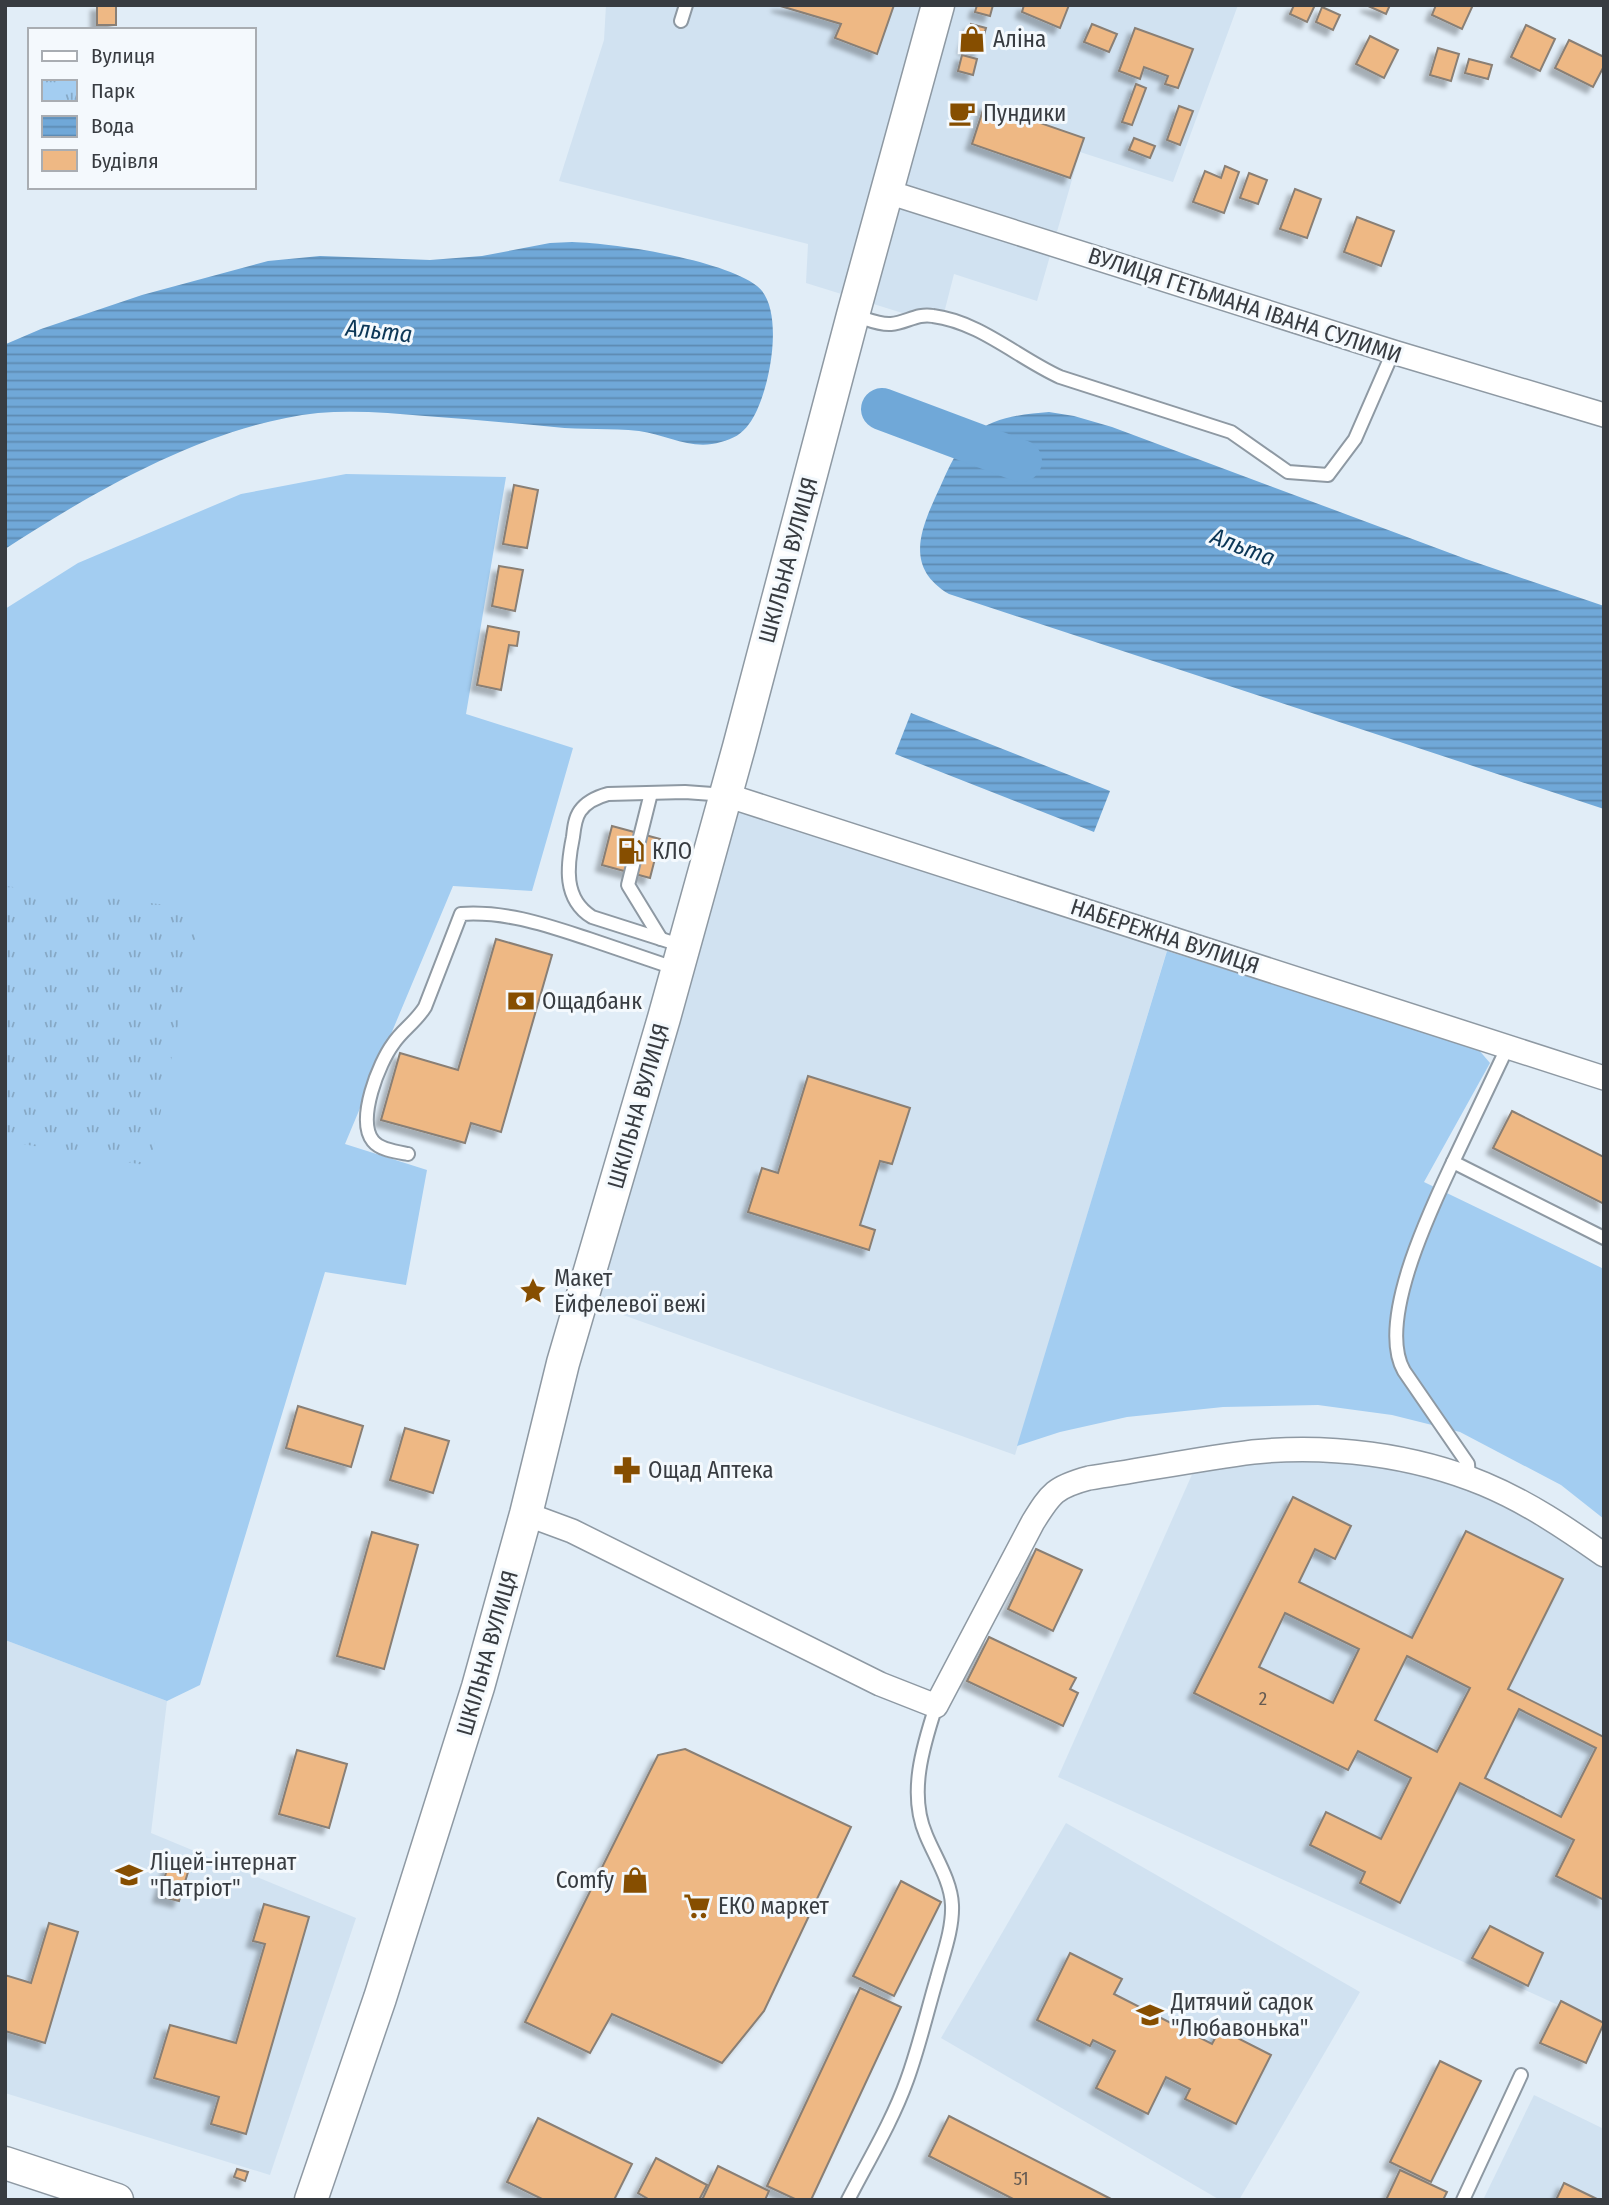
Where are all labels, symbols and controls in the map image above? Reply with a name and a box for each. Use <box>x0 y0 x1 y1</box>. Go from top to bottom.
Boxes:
shop icon: Аліна <box>957 24 987 54</box>
place label: Аліна <box>993 25 1046 53</box>
legend <box>28 28 256 189</box>
text: Вулиця <box>91 43 155 69</box>
text: Парк <box>91 78 135 104</box>
cafe icon: Пундики <box>947 98 977 128</box>
place label: Пундики <box>983 99 1066 127</box>
text: Вода <box>91 113 134 139</box>
text: Будівля <box>91 148 159 174</box>
street label: ВУЛИЦЯ ГЕТЬМАНА ІВАНА СУЛИМИ <box>1085 241 1405 369</box>
water label: Альта <box>343 313 414 348</box>
street label: ШКІЛЬНА ВУЛИЦЯ <box>752 474 824 646</box>
water label: Альта <box>1206 522 1279 572</box>
fuel station icon: КЛО <box>616 836 646 866</box>
place label: КЛО <box>652 837 692 865</box>
street label: НАБЕРЕЖНА ВУЛИЦЯ <box>1067 892 1263 980</box>
bank icon: Ощадбанк <box>506 986 536 1016</box>
place label: Ощадбанк <box>542 987 642 1015</box>
street label: ШКІЛЬНА ВУЛИЦЯ <box>601 1020 675 1192</box>
place label: Макет Ейфелевої вежі <box>554 1264 706 1318</box>
place icon: Макет Ейфелевої вежі <box>518 1276 548 1306</box>
pharmacy icon: Ощад Аптека <box>612 1455 642 1485</box>
place label: Ощад Аптека <box>648 1456 773 1484</box>
street label: ШКІЛЬНА ВУЛИЦЯ <box>450 1567 524 1739</box>
house number: 2 <box>1259 1687 1267 1710</box>
place label: Ліцей-інтернат "Патріот" <box>150 1848 297 1902</box>
school or university icon: Ліцей-інтернат "Патріот" <box>114 1860 144 1890</box>
shop icon: Comfy <box>620 1865 650 1895</box>
place label: Comfy <box>556 1866 615 1894</box>
supermarket icon: ЕКО маркет <box>682 1891 712 1921</box>
place label: ЕКО маркет <box>718 1892 829 1920</box>
place label: Дитячий садок "Любавонька" <box>1170 1988 1313 2042</box>
school or university icon: Дитячий садок "Любавонька" <box>1135 2000 1165 2030</box>
house number: 51 <box>1013 2167 1029 2190</box>

